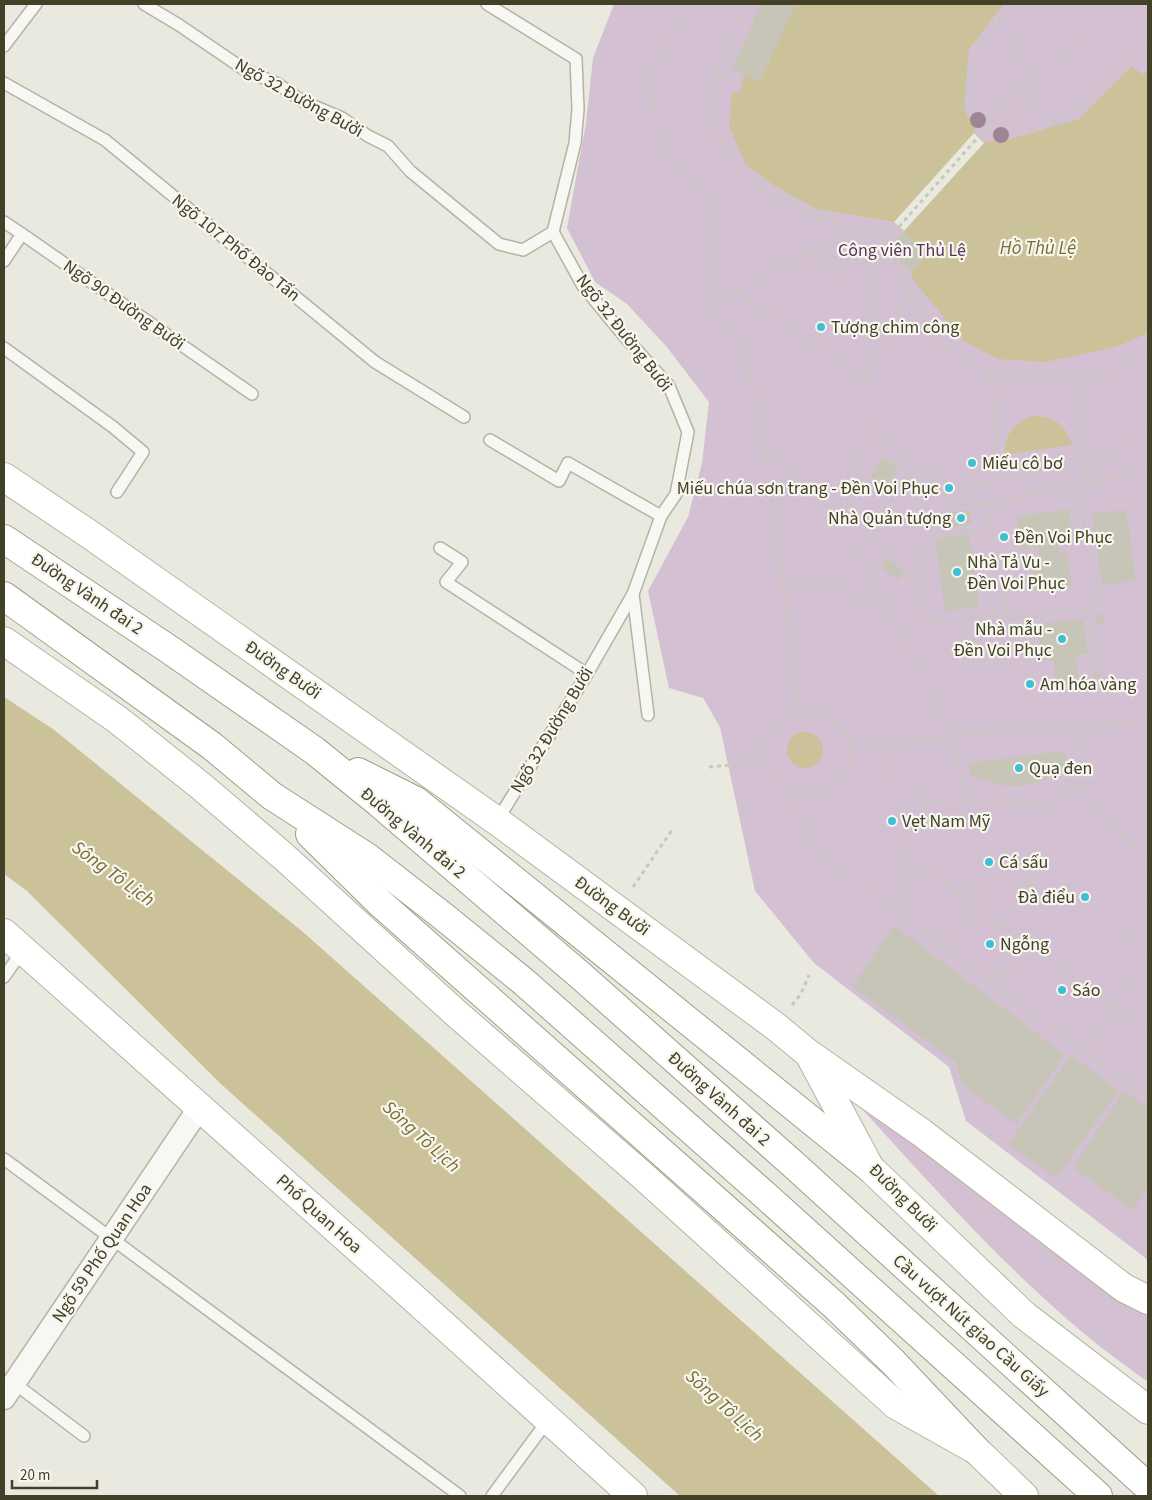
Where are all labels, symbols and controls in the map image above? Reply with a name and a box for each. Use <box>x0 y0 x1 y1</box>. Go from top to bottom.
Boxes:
street label: Ngõ 32 Đường Bưởi <box>230 52 368 144</box>
street label: Ngõ 107 Phố Đào Tấn <box>166 188 306 308</box>
water label: Hồ Thủ Lệ <box>1000 235 1076 262</box>
park label: Công viên Thủ Lệ <box>838 238 966 263</box>
street label: Ngõ 90 Đường Bưởi <box>58 254 190 356</box>
street label: Ngõ 32 Đường Bưởi <box>570 269 678 397</box>
place label: Tượng chim công <box>831 315 959 340</box>
marker: Tượng chim công <box>815 321 827 333</box>
place label: Miếu cô bơ <box>982 451 1063 476</box>
marker: Miếu cô bơ <box>966 457 978 469</box>
place label: Miếu chúa sơn trang - Đền Voi Phục <box>677 476 939 501</box>
marker: Miếu chúa sơn trang - Đền Voi Phục <box>943 482 955 494</box>
place label: Nhà Quản tượng <box>828 506 951 531</box>
marker: Nhà Quản tượng <box>955 512 967 524</box>
place label: Đền Voi Phục <box>1014 525 1113 550</box>
marker: Đền Voi Phục <box>998 531 1010 543</box>
street label: Đường Vành đai 2 <box>26 547 148 641</box>
place label: Nhà Tả Vu - Đền Voi Phục <box>967 550 1066 596</box>
marker: Nhà Tả Vu - Đền Voi Phục <box>951 566 963 578</box>
place label: Nhà mẫu - Đền Voi Phục <box>953 617 1052 663</box>
marker: Nhà mẫu - Đền Voi Phục <box>1056 633 1068 645</box>
street label: Đường Bưởi <box>240 635 326 705</box>
street label: Ngõ 32 Đường Bưởi <box>504 662 600 798</box>
place label: Am hóa vàng <box>1040 672 1136 697</box>
marker: Am hóa vàng <box>1024 678 1036 690</box>
place label: Quạ đen <box>1029 756 1092 781</box>
marker: Quạ đen <box>1013 762 1025 774</box>
street label: Đường Vành đai 2 <box>355 781 471 885</box>
place label: Vẹt Nam Mỹ <box>902 809 991 834</box>
marker: Vẹt Nam Mỹ <box>886 815 898 827</box>
water label: Sông Tô Lịch <box>66 835 160 913</box>
place label: Cá sấu <box>999 850 1048 875</box>
marker: Cá sấu <box>983 856 995 868</box>
street label: Đường Bưởi <box>569 870 655 942</box>
place label: Đà điểu <box>1018 885 1075 910</box>
marker: Đà điểu <box>1079 891 1091 903</box>
place label: Ngỗng <box>1000 932 1049 957</box>
marker: Ngỗng <box>984 938 996 950</box>
place label: Sáo <box>1072 978 1100 1003</box>
marker: Sáo <box>1056 984 1068 996</box>
street label: Đường Vành đai 2 <box>662 1046 776 1152</box>
water label: Sông Tô Lịch <box>376 1095 466 1179</box>
street label: Đường Bưởi <box>863 1158 943 1238</box>
street label: Phố Quan Hoa <box>271 1169 367 1259</box>
street label: Ngõ 59 Phố Quan Hoa <box>46 1178 158 1328</box>
street label: Cầu vượt Nút giao Cầu Giấy <box>887 1249 1055 1404</box>
water label: Sông Tô Lịch <box>679 1364 769 1448</box>
scale bar <box>12 1458 98 1490</box>
text: 20 m <box>20 1465 50 1486</box>

